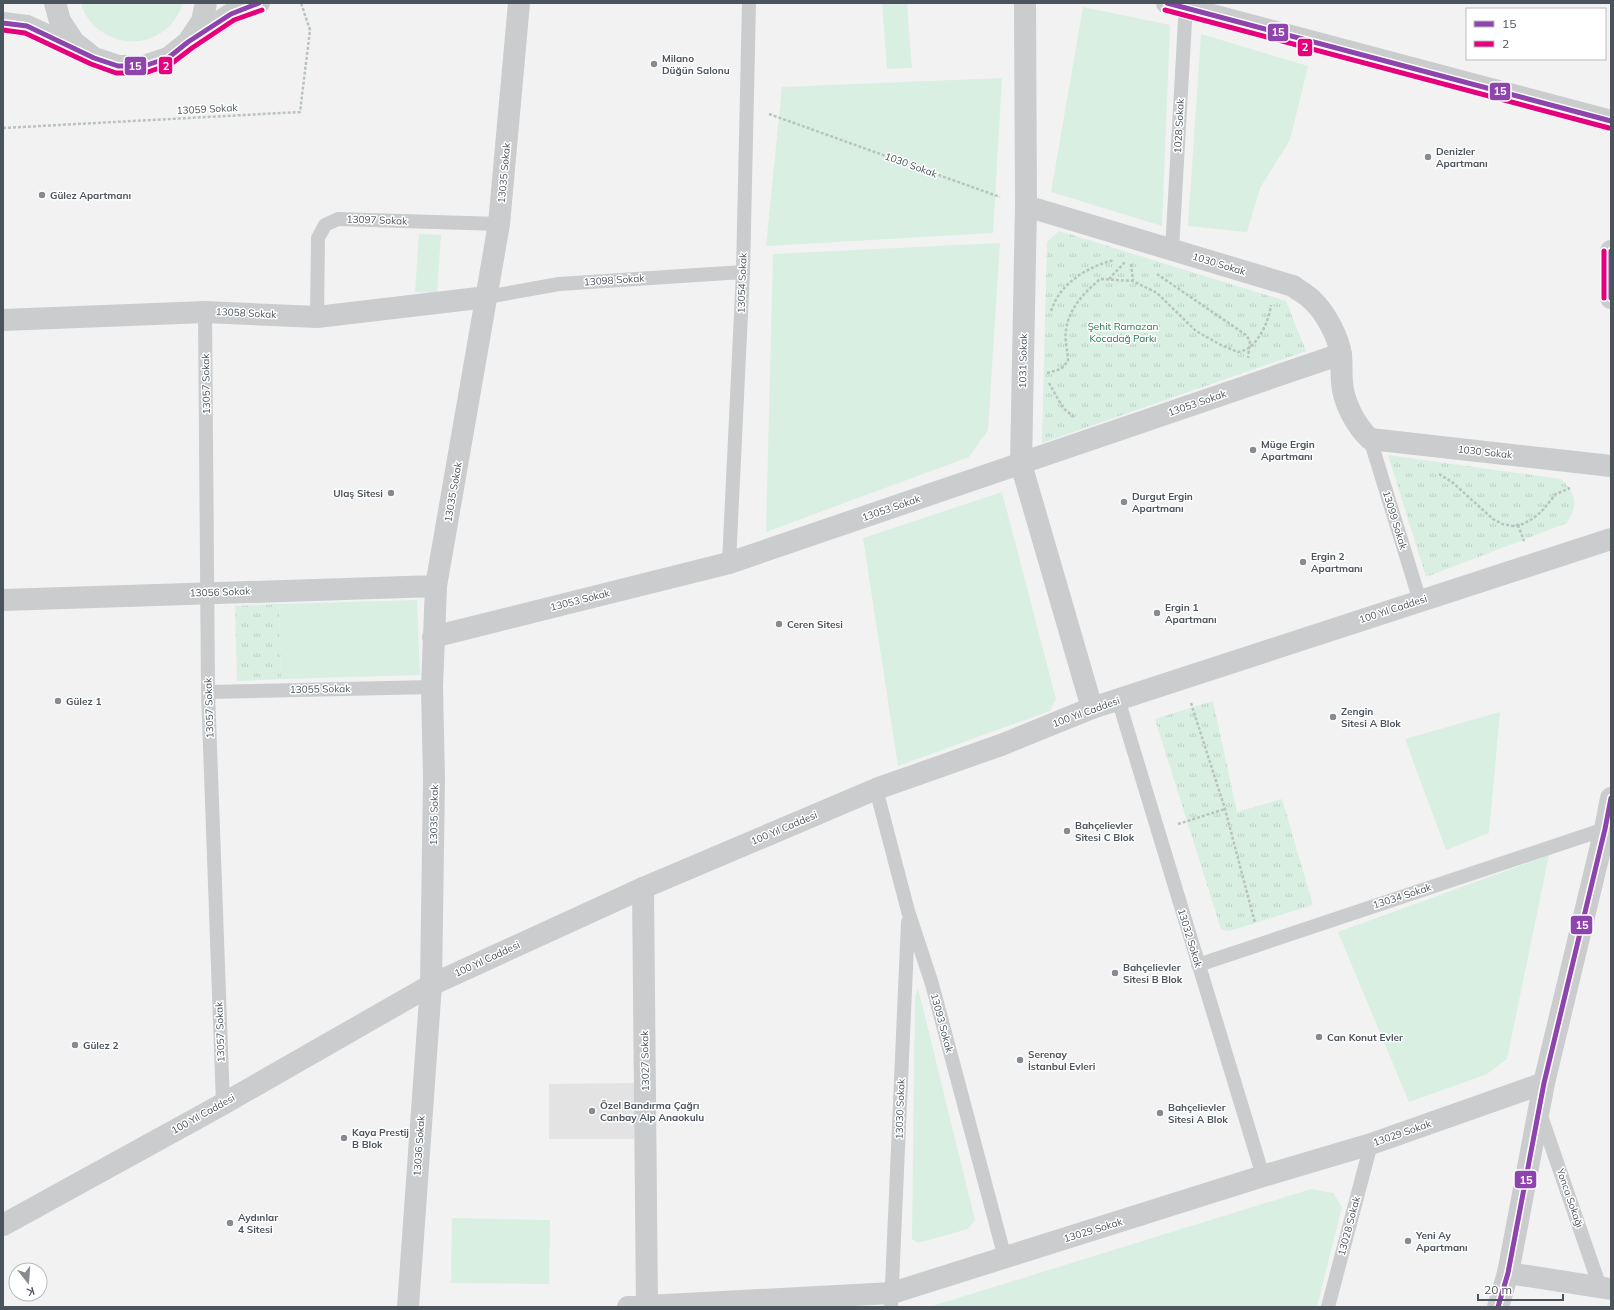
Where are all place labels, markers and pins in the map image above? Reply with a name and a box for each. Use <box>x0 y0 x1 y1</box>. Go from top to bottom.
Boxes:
place label: Milano Düğün Salonu <box>662 52 730 77</box>
marker: Milano Düğün Salonu <box>649 59 659 69</box>
place label: Denizler Apartmanı <box>1436 145 1488 170</box>
marker: Denizler Apartmanı <box>1423 152 1433 162</box>
place label: Gülez Apartmanı <box>50 189 131 202</box>
marker: Gülez Apartmanı <box>37 190 47 200</box>
place label: Müge Ergin Apartmanı <box>1261 438 1315 463</box>
marker: Müge Ergin Apartmanı <box>1248 445 1258 455</box>
place label: Ulaş Sitesi <box>333 487 383 500</box>
marker: Ulaş Sitesi <box>386 488 396 498</box>
place label: Durgut Ergin Apartmanı <box>1132 490 1193 515</box>
marker: Durgut Ergin Apartmanı <box>1119 497 1129 507</box>
place label: Ergin 2 Apartmanı <box>1311 550 1363 575</box>
marker: Ergin 2 Apartmanı <box>1298 557 1308 567</box>
place label: Ergin 1 Apartmanı <box>1165 601 1217 626</box>
marker: Ergin 1 Apartmanı <box>1152 608 1162 618</box>
place label: Ceren Sitesi <box>787 618 843 631</box>
marker: Ceren Sitesi <box>774 619 784 629</box>
place label: Gülez 1 <box>66 695 101 708</box>
marker: Gülez 1 <box>53 696 63 706</box>
place label: Zengin Sitesi A Blok <box>1341 705 1401 730</box>
marker: Zengin Sitesi A Blok <box>1328 712 1338 722</box>
place label: Bahçelievler Sitesi C Blok <box>1075 819 1135 844</box>
marker: Bahçelievler Sitesi C Blok <box>1062 826 1072 836</box>
place label: Bahçelievler Sitesi B Blok <box>1123 961 1183 986</box>
marker: Bahçelievler Sitesi B Blok <box>1110 968 1120 978</box>
place label: Can Konut Evler <box>1327 1031 1403 1044</box>
marker: Can Konut Evler <box>1314 1032 1324 1042</box>
place label: Gülez 2 <box>83 1039 118 1052</box>
marker: Gülez 2 <box>70 1040 80 1050</box>
place label: Serenay İstanbul Evleri <box>1028 1048 1095 1073</box>
marker: Serenay İstanbul Evleri <box>1015 1055 1025 1065</box>
place label: Özel Bandırma Çağrı Canbay Alp Anaokulu <box>600 1099 704 1124</box>
place label: Bahçelievler Sitesi A Blok <box>1168 1101 1228 1126</box>
marker: Özel Bandırma Çağrı Canbay Alp Anaokulu <box>587 1106 597 1116</box>
marker: Bahçelievler Sitesi A Blok <box>1155 1108 1165 1118</box>
place label: Kaya Prestij B Blok <box>352 1126 409 1151</box>
marker: Kaya Prestij B Blok <box>339 1133 349 1143</box>
place label: Aydınlar 4 Sitesi <box>238 1211 278 1236</box>
marker: Aydınlar 4 Sitesi <box>225 1218 235 1228</box>
place label: Yeni Ay Apartmanı <box>1415 1229 1468 1254</box>
marker: Yeni Ay Apartmanı <box>1403 1236 1413 1246</box>

